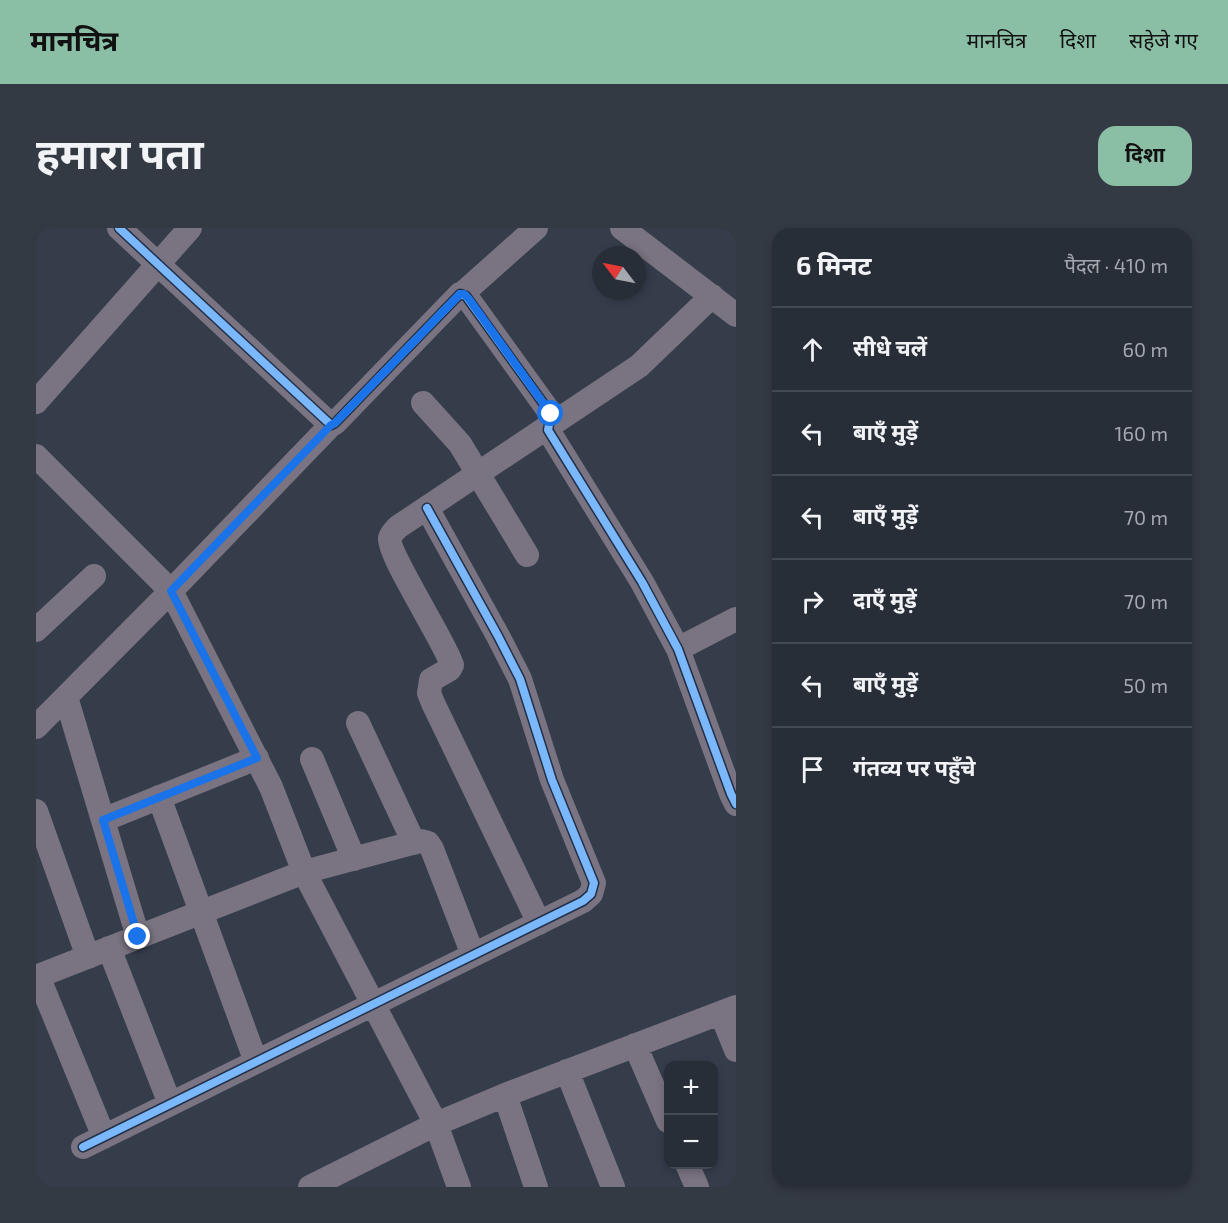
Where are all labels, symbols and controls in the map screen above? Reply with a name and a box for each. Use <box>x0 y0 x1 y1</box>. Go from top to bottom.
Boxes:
text: मानचित्र <box>30 23 118 57</box>
text: मानचित्र <box>967 27 1027 52</box>
text: दिशा <box>1060 27 1096 52</box>
text: सहेजे गए <box>1129 27 1198 52</box>
button: दिशा <box>1098 126 1192 186</box>
text: हमारा पता <box>36 127 204 177</box>
north arrow <box>592 246 646 300</box>
text: 6 मिनट <box>796 249 872 280</box>
text: पैदल · 410 m <box>1065 253 1168 277</box>
icon: ahead <box>796 333 829 366</box>
text: सीधे चलें <box>853 334 927 360</box>
text: 60 m <box>1123 337 1168 361</box>
route start <box>537 400 563 426</box>
icon: left <box>796 417 829 450</box>
text: बाएँ मुड़ें <box>853 418 918 444</box>
text: 160 m <box>1115 421 1168 445</box>
icon: left <box>796 501 829 534</box>
text: बाएँ मुड़ें <box>853 502 918 528</box>
text: 70 m <box>1124 505 1168 529</box>
icon: right <box>796 585 829 618</box>
text: दाएँ मुड़ें <box>853 586 917 612</box>
text: 70 m <box>1124 589 1168 613</box>
icon: left <box>796 669 829 702</box>
text: बाएँ मुड़ें <box>853 670 918 696</box>
text: 50 m <box>1123 673 1168 697</box>
icon: arrive <box>796 753 829 786</box>
text: गंतव्य पर पहुँचे <box>853 754 976 780</box>
route end <box>124 923 150 949</box>
map controls <box>664 1061 718 1169</box>
button: + <box>664 1061 718 1115</box>
button: − <box>664 1115 718 1169</box>

